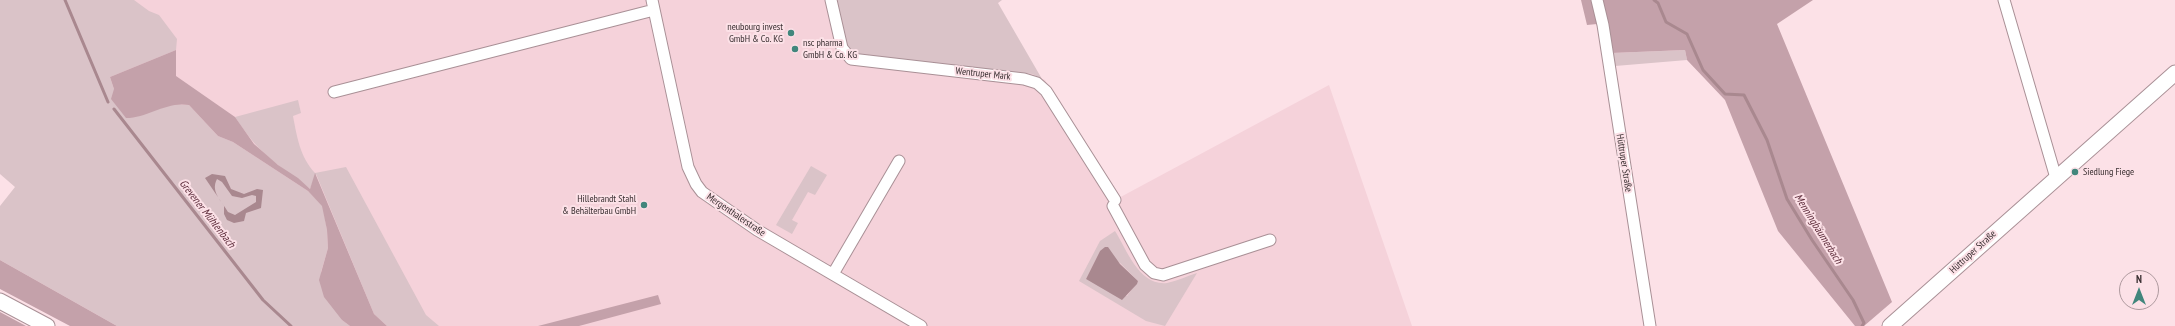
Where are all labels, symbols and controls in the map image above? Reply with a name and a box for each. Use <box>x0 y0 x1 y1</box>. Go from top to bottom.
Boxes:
place label: neubourg invest GmbH & Co. KG <box>727 21 783 44</box>
marker: neubourg invest GmbH & Co. KG <box>786 28 796 38</box>
place label: nsc pharma GmbH & Co. KG <box>803 37 857 60</box>
marker: nsc pharma GmbH & Co. KG <box>790 44 800 54</box>
street label: Wentruper Mark <box>955 65 1011 83</box>
street label: Hüttruper Straße <box>1614 133 1634 193</box>
place label: Siedlung Fiege <box>2083 166 2134 178</box>
marker: Siedlung Fiege <box>2070 167 2080 177</box>
water label: Grevener Mühlenbach <box>176 177 238 251</box>
street label: Mergenthalerstraße <box>704 191 768 239</box>
water label: Menningbäumerbach <box>1791 192 1845 266</box>
place label: Hillebrandt Stahl & Behälterbau GmbH <box>562 193 636 216</box>
marker: Hillebrandt Stahl & Behälterbau GmbH <box>639 200 649 210</box>
street label: Hüttruper Straße <box>1947 228 1999 276</box>
north arrow <box>2119 270 2159 310</box>
text: N <box>2136 272 2142 286</box>

